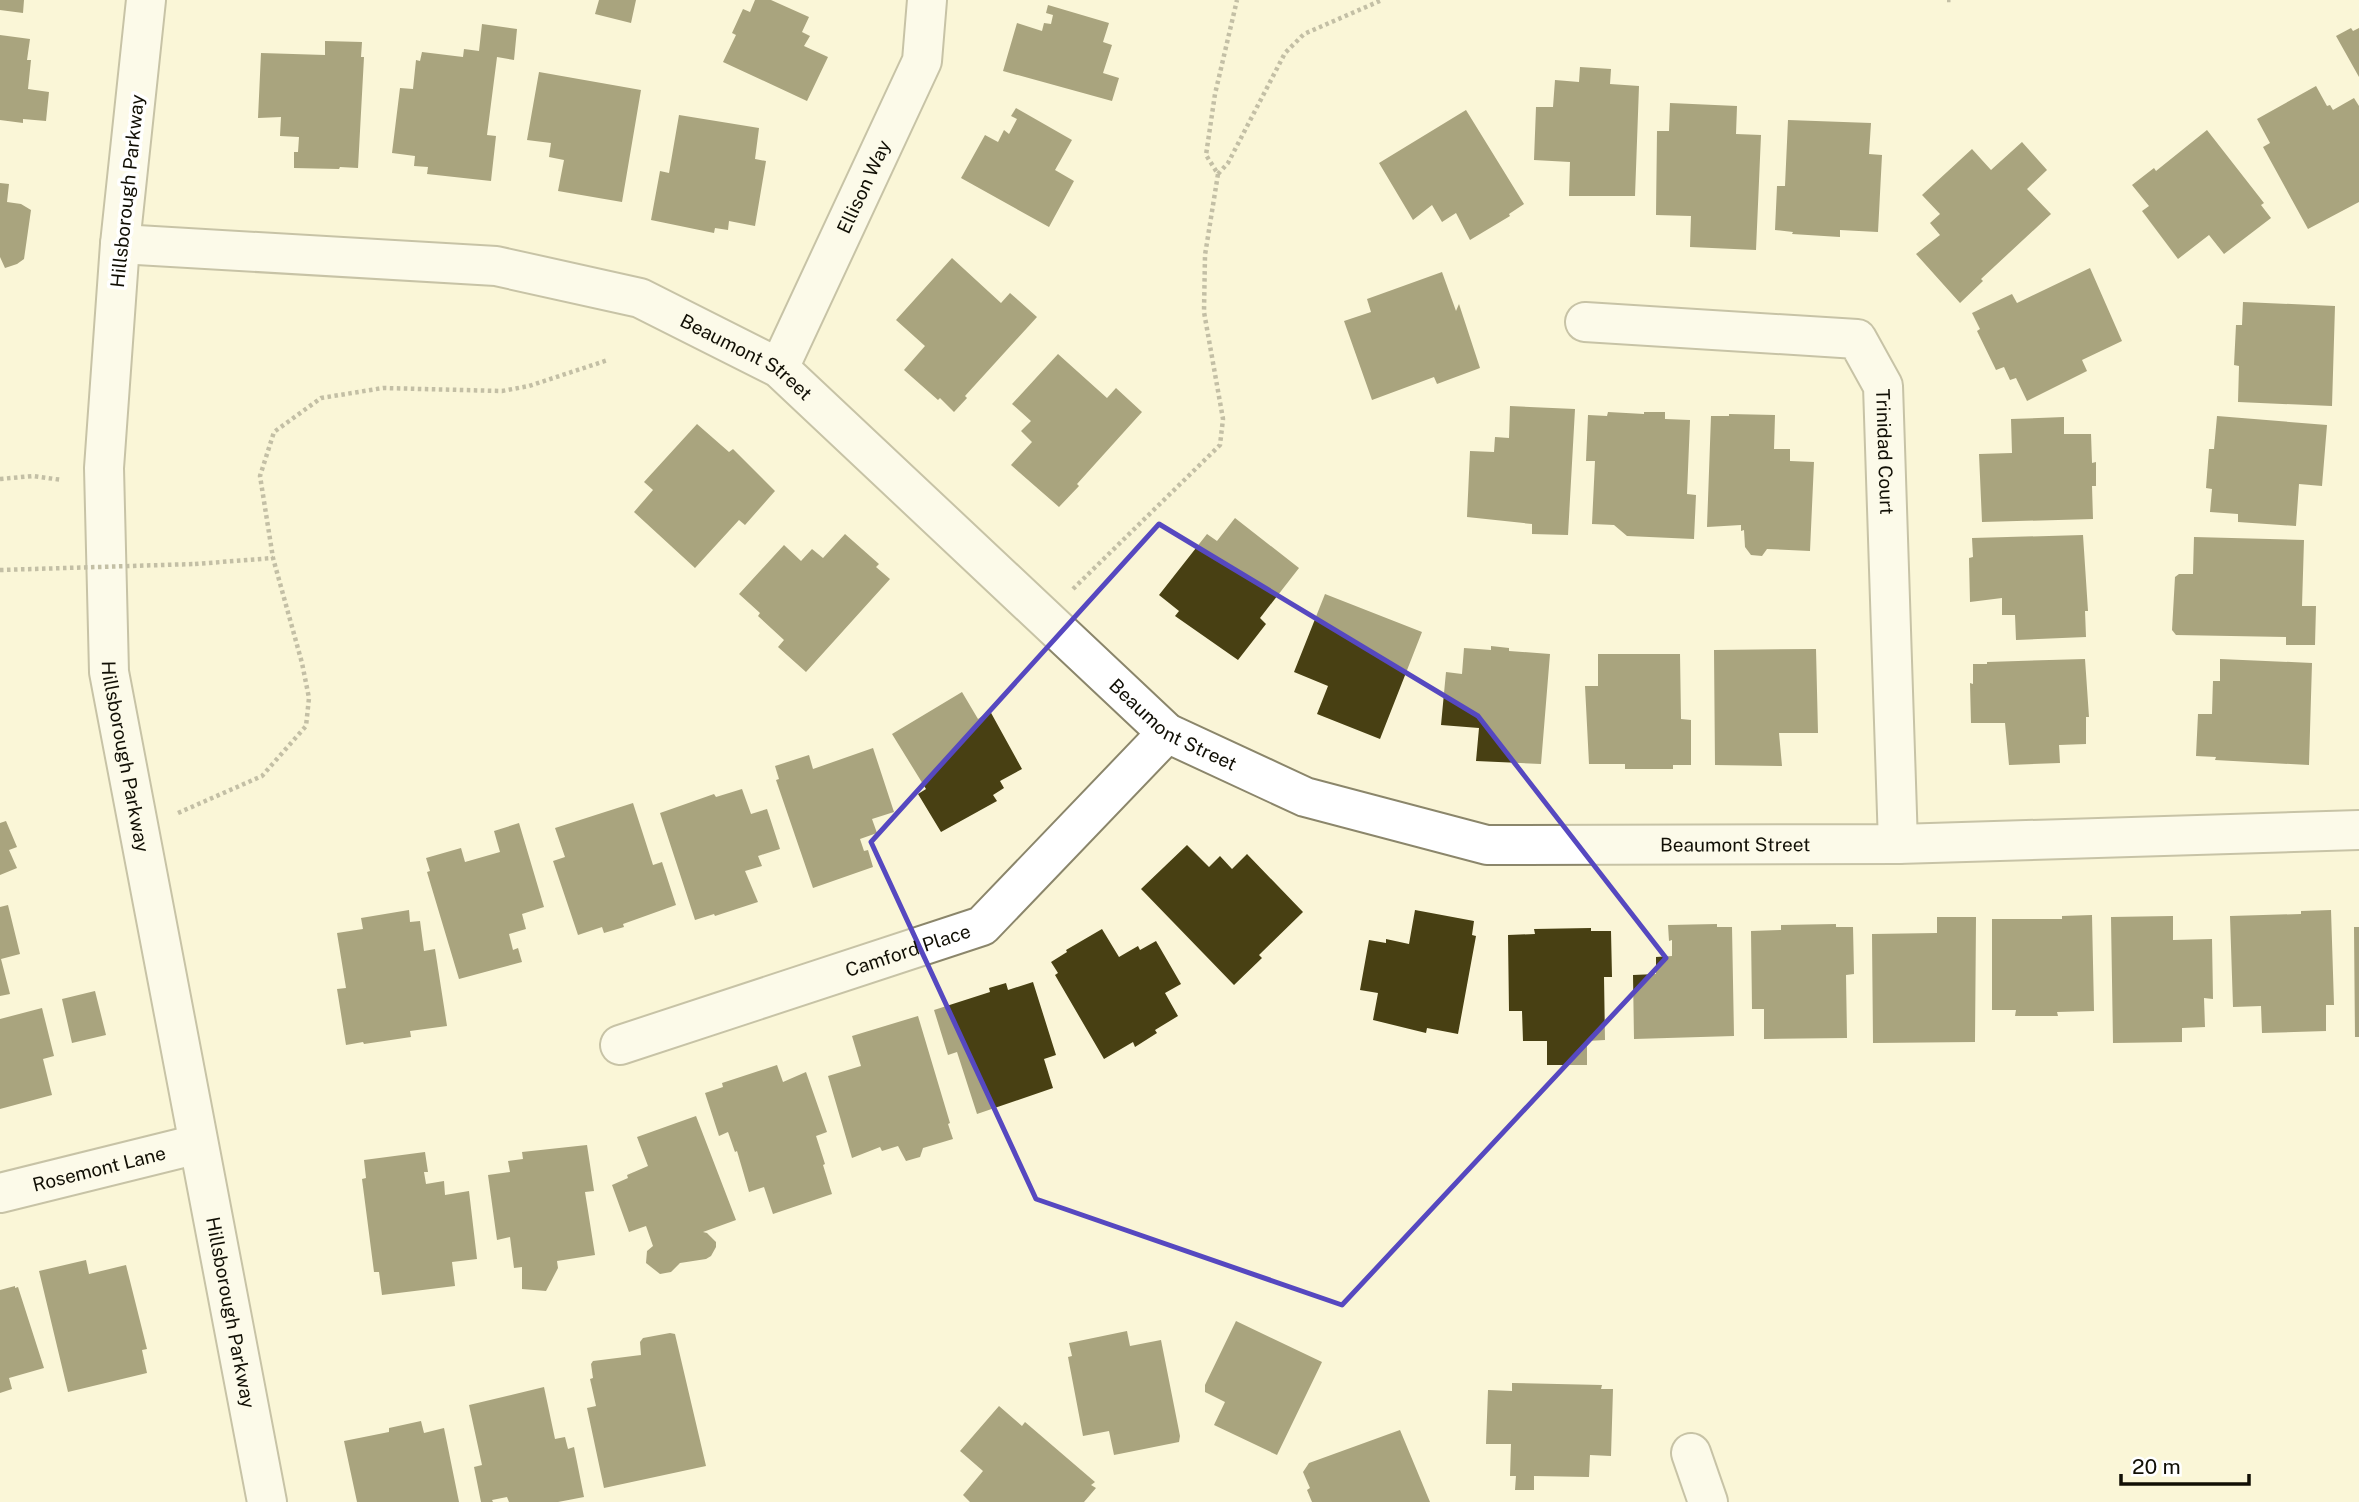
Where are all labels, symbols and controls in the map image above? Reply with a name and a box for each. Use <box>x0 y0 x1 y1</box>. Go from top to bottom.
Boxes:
street label: Hillsborough Parkway <box>106 93 148 289</box>
street label: Ellison Way <box>832 136 895 237</box>
street label: Beaumont Street <box>677 309 817 404</box>
street label: Trinidad Court <box>1872 388 1898 515</box>
street label: Hillsborough Parkway <box>98 661 154 854</box>
street label: Beaumont Street <box>1105 674 1240 775</box>
street label: Beaumont Street <box>1660 833 1810 856</box>
street label: Camford Place <box>843 920 973 981</box>
street label: Rosemont Lane <box>30 1141 168 1196</box>
street label: Hillsborough Parkway <box>202 1215 260 1410</box>
scale bar <box>2121 1442 2249 1486</box>
text: 20 m <box>2132 1454 2181 1479</box>

